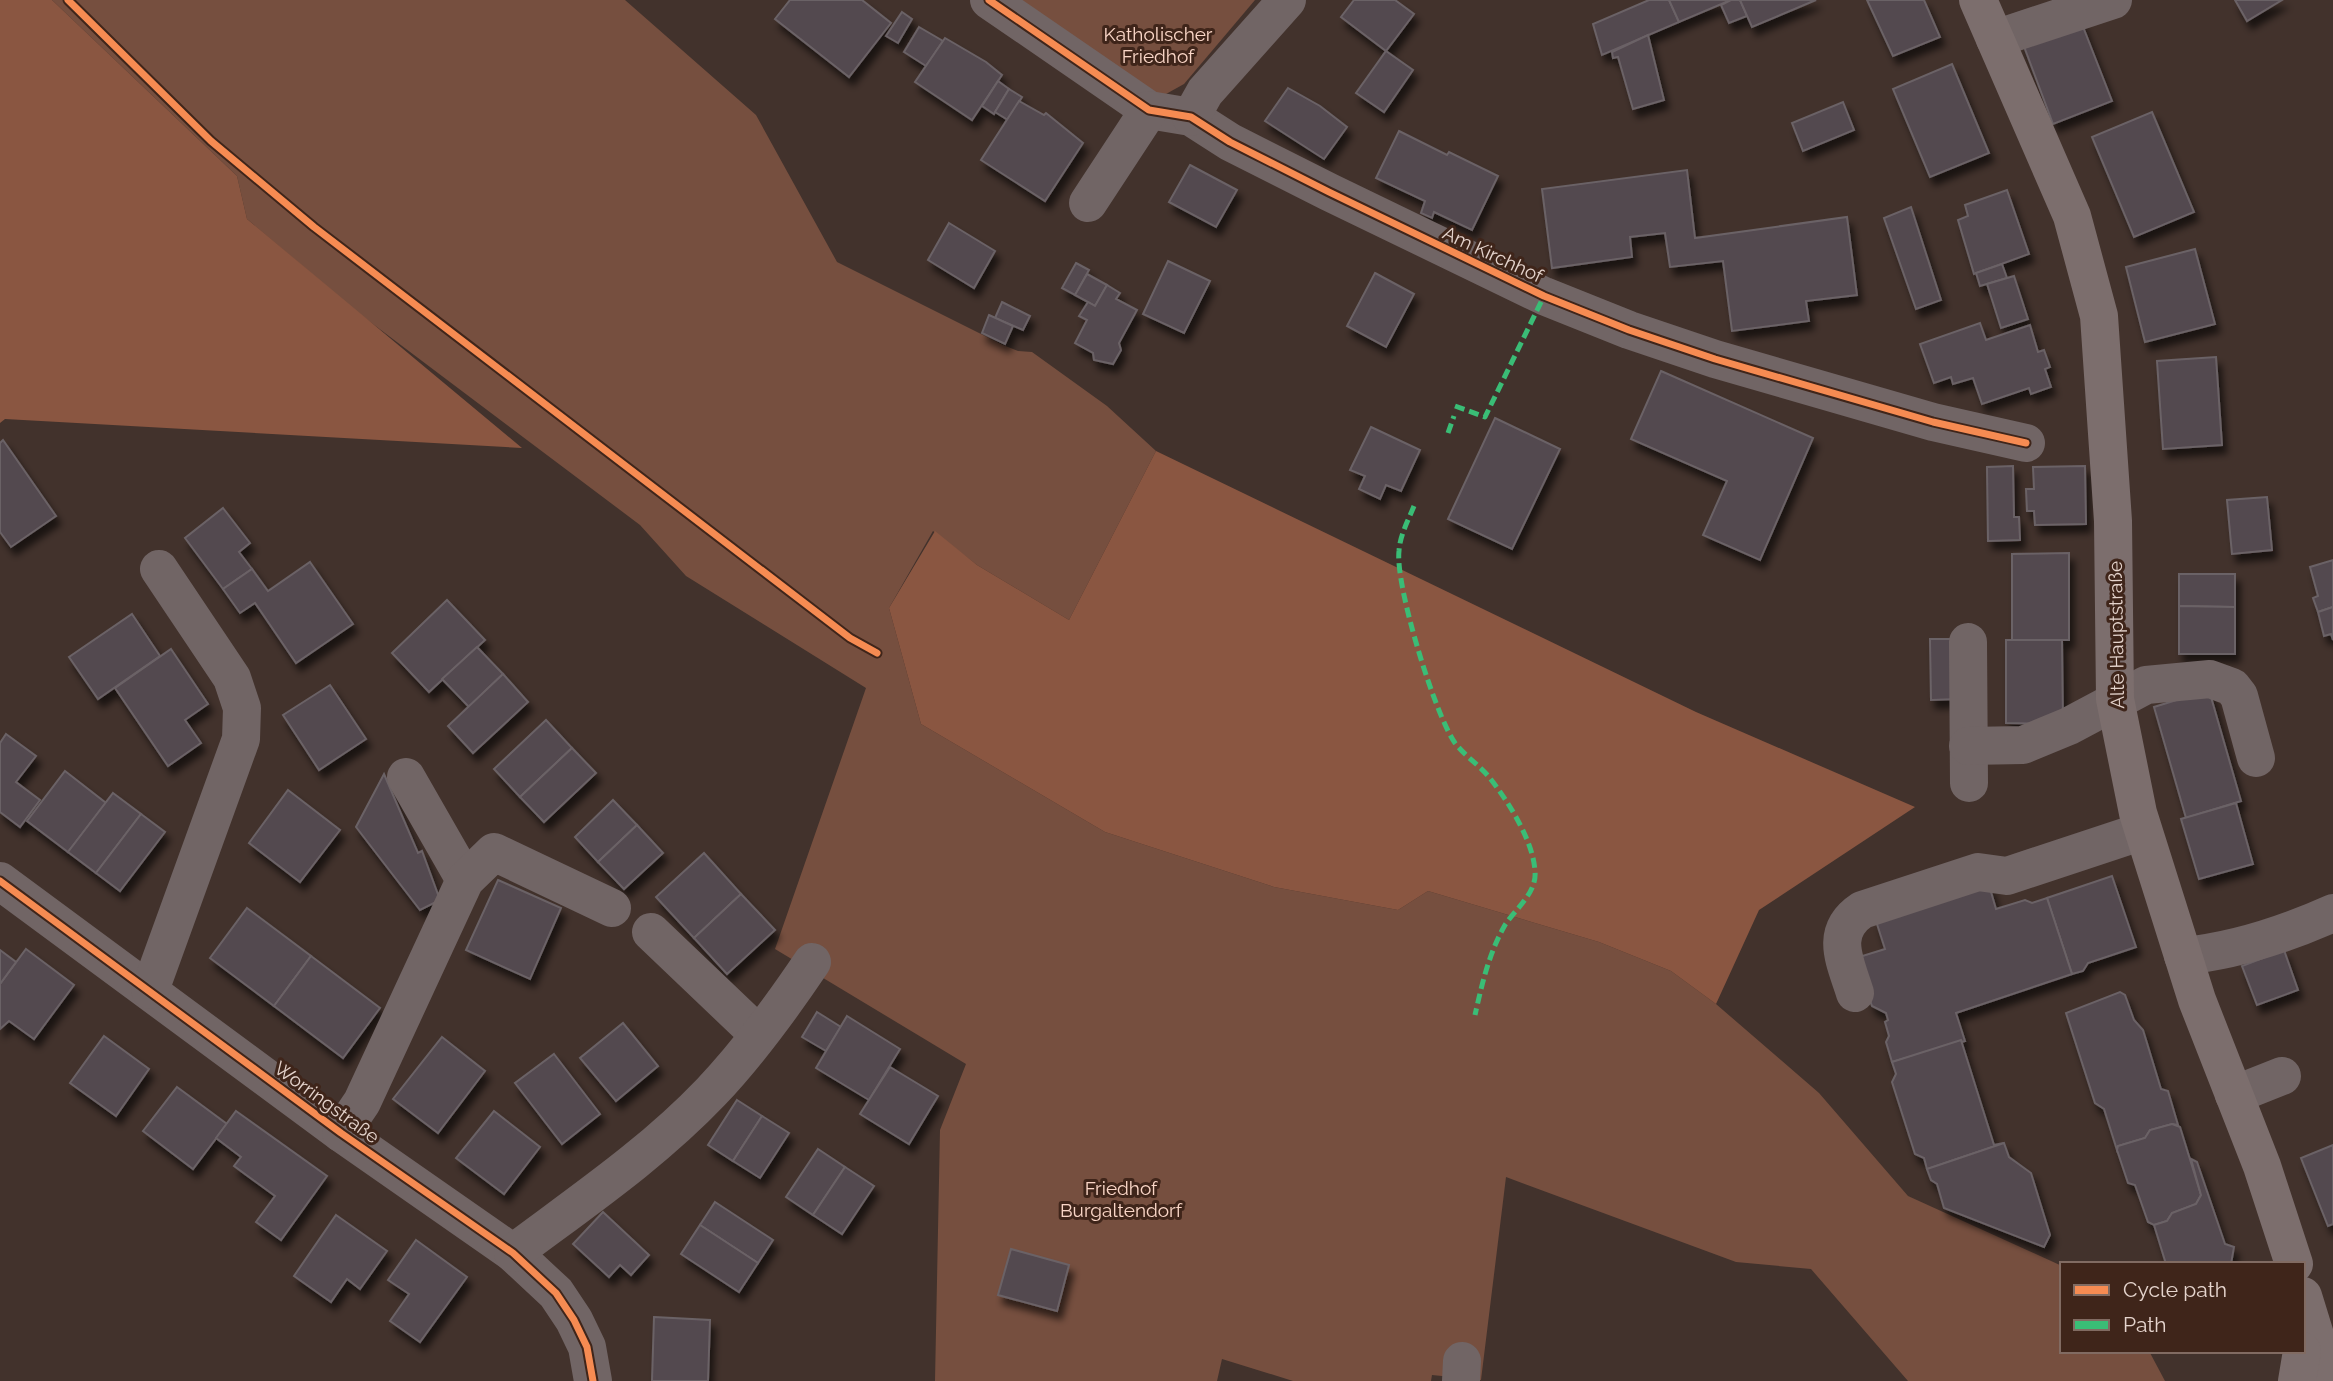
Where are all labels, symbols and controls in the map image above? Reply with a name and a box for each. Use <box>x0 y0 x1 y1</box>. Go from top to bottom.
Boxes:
park label: Katholischer Friedhof <box>1103 23 1213 67</box>
street label: Am Kirchhof <box>1439 221 1547 287</box>
street label: Alte Hauptstraße <box>2104 561 2128 709</box>
street label: Worringstraße <box>270 1057 384 1147</box>
park label: Friedhof Burgaltendorf <box>1060 1177 1183 1221</box>
legend <box>2060 1262 2305 1353</box>
text: Cycle path <box>2123 1277 2227 1302</box>
text: Path <box>2123 1312 2167 1337</box>

